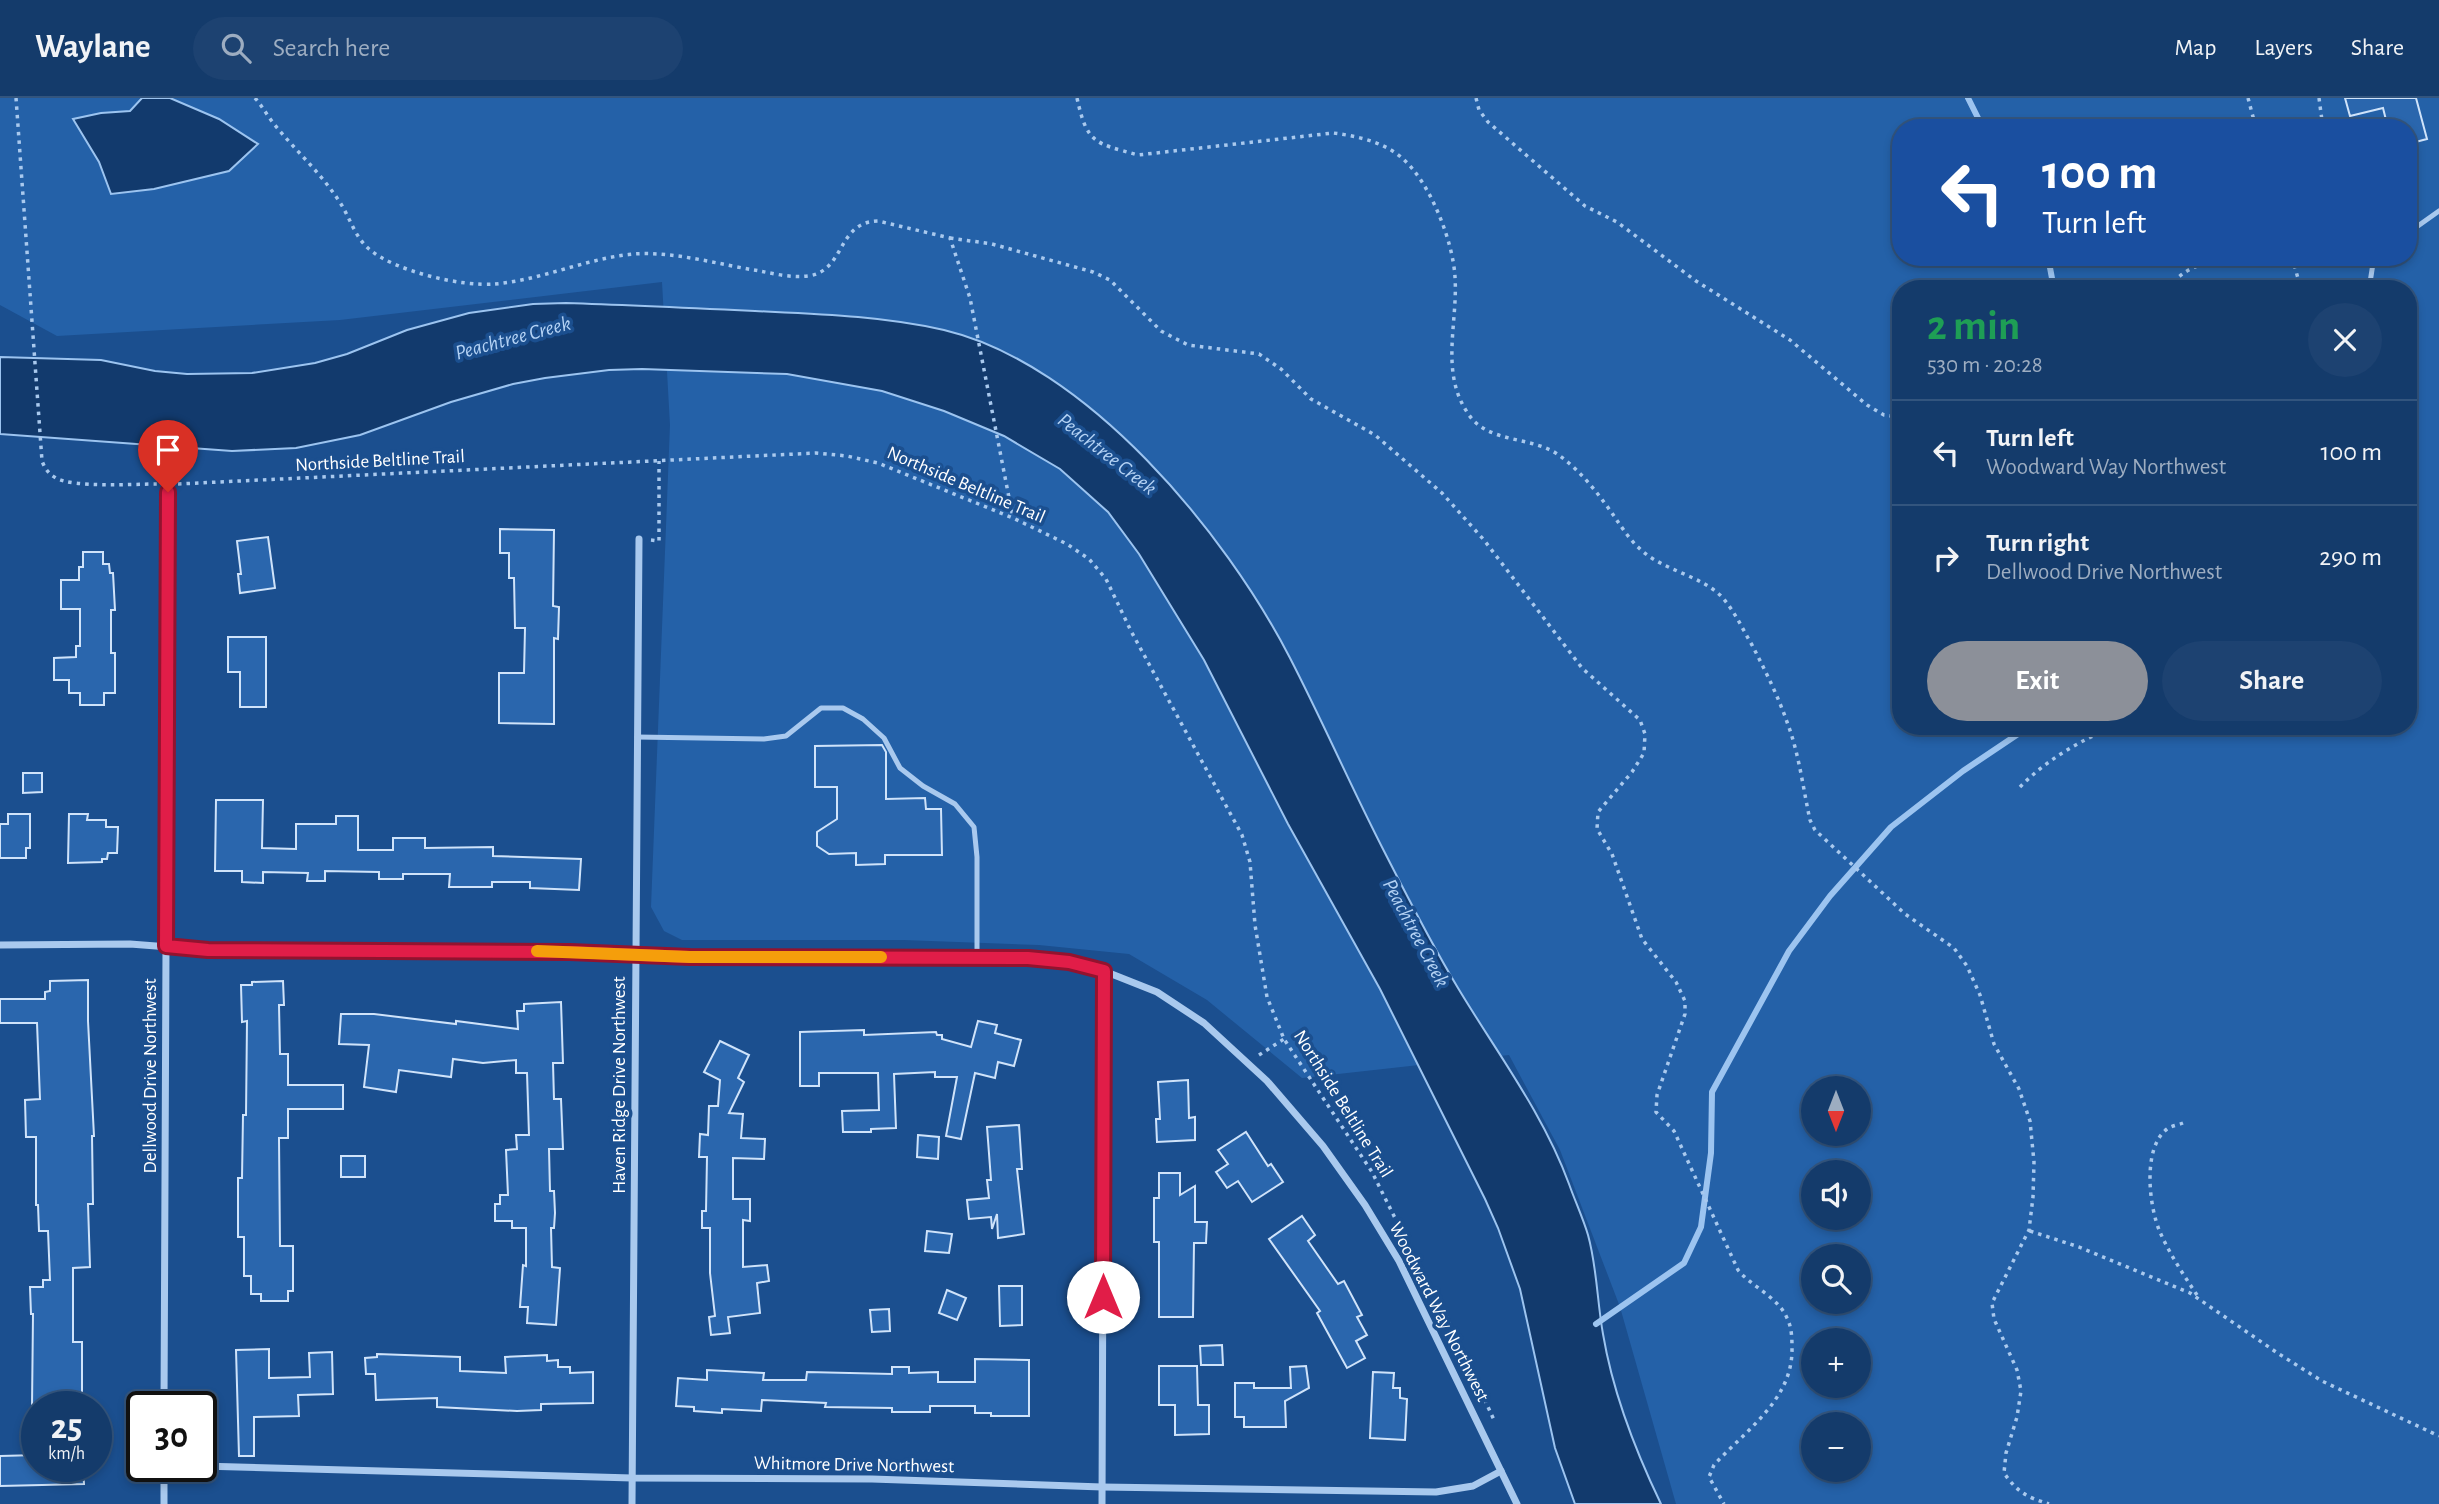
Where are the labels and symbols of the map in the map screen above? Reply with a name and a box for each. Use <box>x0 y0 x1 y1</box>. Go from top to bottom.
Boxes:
water label: Peachtree Creek <box>453 312 573 364</box>
water label: Peachtree Creek <box>1054 409 1161 499</box>
pin <box>138 420 198 492</box>
street label: Northside Beltline Trail <box>884 443 1048 527</box>
street label: Northside Beltline Trail <box>295 447 465 475</box>
water label: Peachtree Creek <box>1379 876 1453 991</box>
street label: Haven Ridge Drive Northwest <box>610 976 629 1194</box>
street label: Dellwood Drive Northwest <box>141 978 160 1174</box>
street label: Northside Beltline Trail <box>1290 1027 1396 1181</box>
north arrow <box>1801 1076 1871 1146</box>
street label: Woodward Way Northwest <box>1386 1219 1492 1405</box>
position arrow <box>1066 1260 1140 1334</box>
speed limit sign: 30 <box>126 1391 217 1482</box>
street label: Whitmore Drive Northwest <box>754 1454 954 1476</box>

